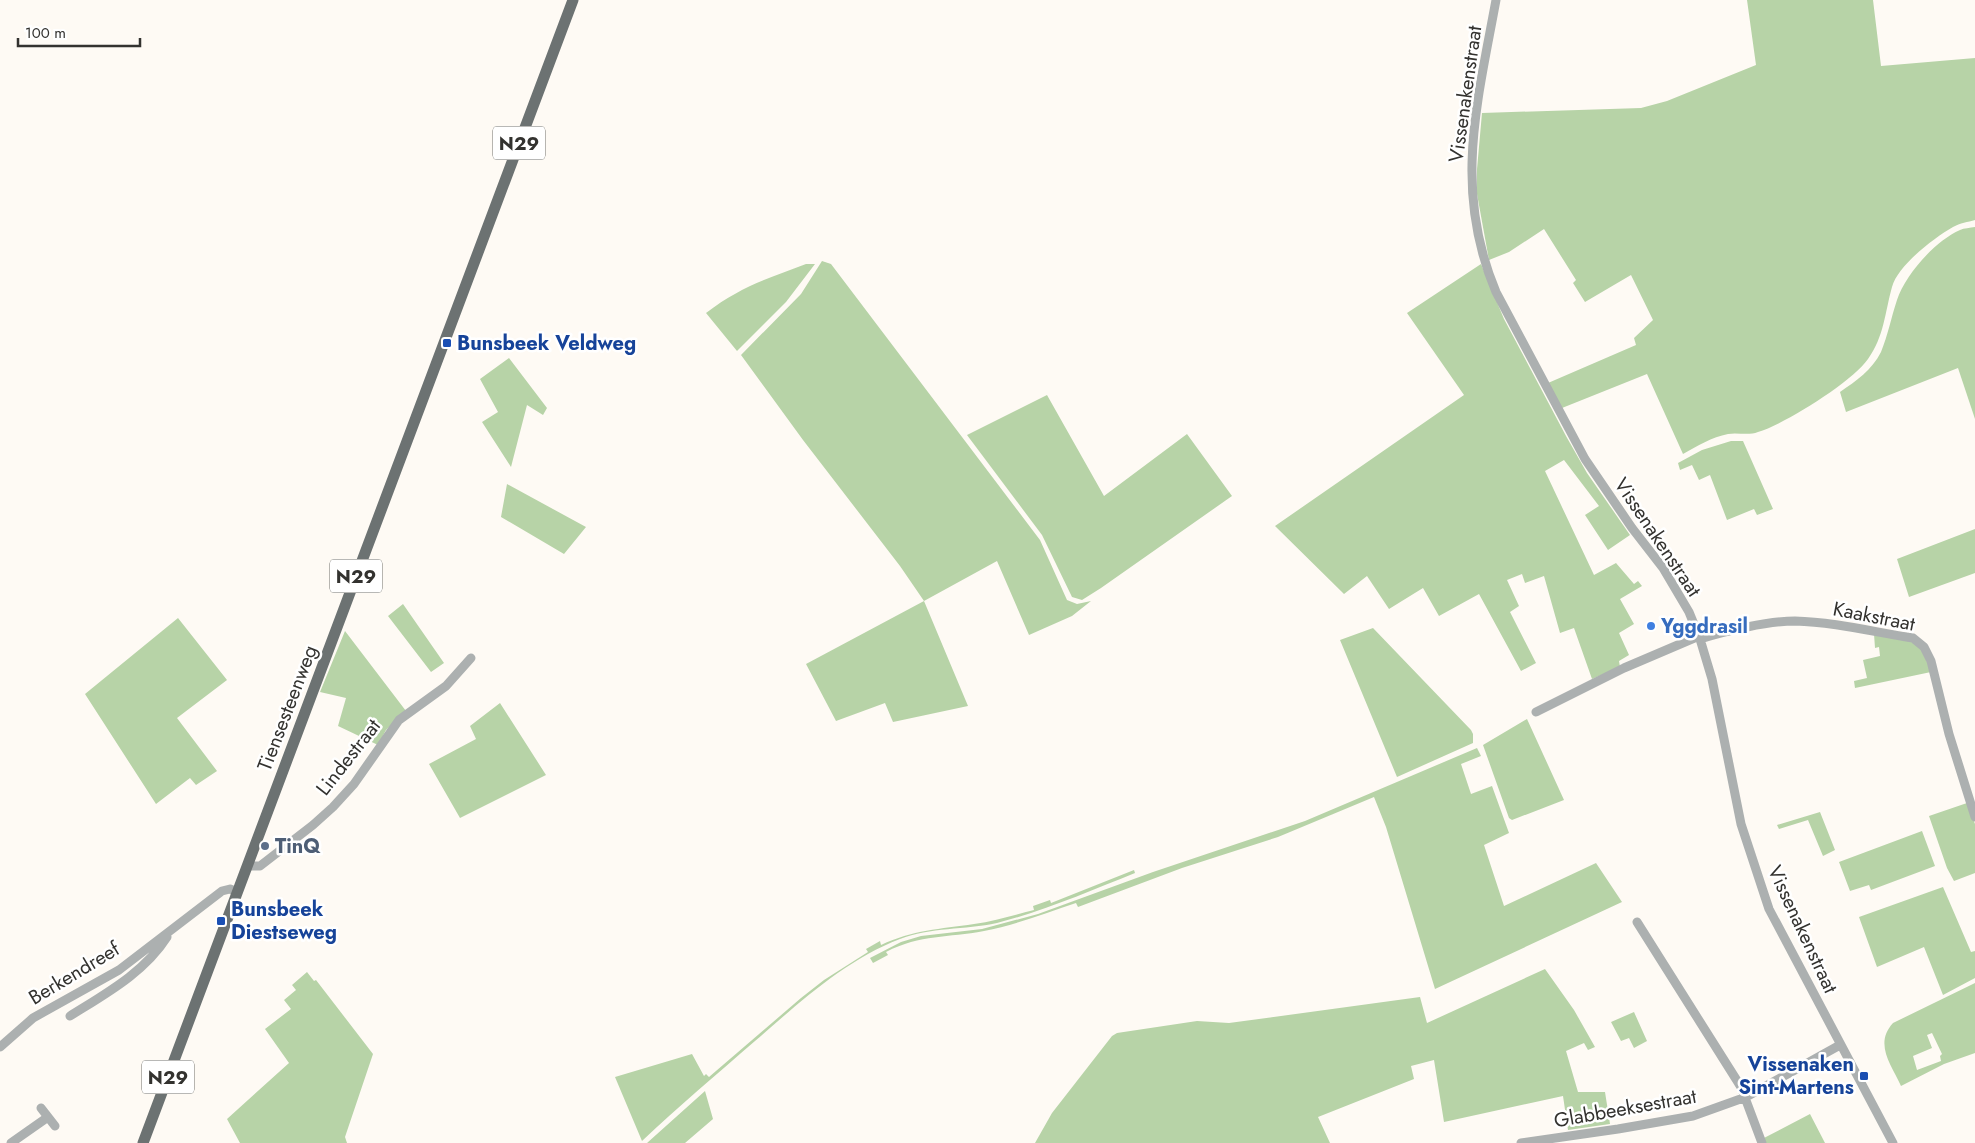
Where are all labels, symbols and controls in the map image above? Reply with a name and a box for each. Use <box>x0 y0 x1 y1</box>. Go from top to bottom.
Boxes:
scale bar <box>18 15 140 47</box>
text: 100 m <box>25 22 66 44</box>
street label: Vissenakenstraat <box>1442 24 1489 164</box>
road number: N29 <box>493 126 545 160</box>
place label: Bunsbeek Veldweg <box>457 329 636 358</box>
marker: Bunsbeek Veldweg <box>441 337 453 349</box>
street label: Vissenakenstraat <box>1607 472 1708 603</box>
road number: N29 <box>330 560 382 592</box>
street label: Kaakstraat <box>1830 594 1918 639</box>
place label: Yggdrasil <box>1660 612 1748 641</box>
marker: Yggdrasil <box>1645 620 1657 632</box>
street label: Tiensesteenweg <box>250 641 325 775</box>
street label: Lindestraat <box>309 713 388 802</box>
place label: TinQ <box>275 832 321 861</box>
marker: TinQ <box>259 840 271 852</box>
street label: Vissenakenstraat <box>1760 861 1845 998</box>
place label: Bunsbeek Diestseweg <box>231 895 337 947</box>
marker: Bunsbeek Diestseweg <box>215 915 227 927</box>
street label: Berkendreef <box>23 934 126 1012</box>
place label: Vissenaken Sint-Martens <box>1738 1050 1854 1102</box>
road number: N29 <box>142 1060 194 1094</box>
marker: Vissenaken Sint-Martens <box>1858 1070 1870 1082</box>
street label: Glabbeeksestraat <box>1552 1082 1699 1135</box>

